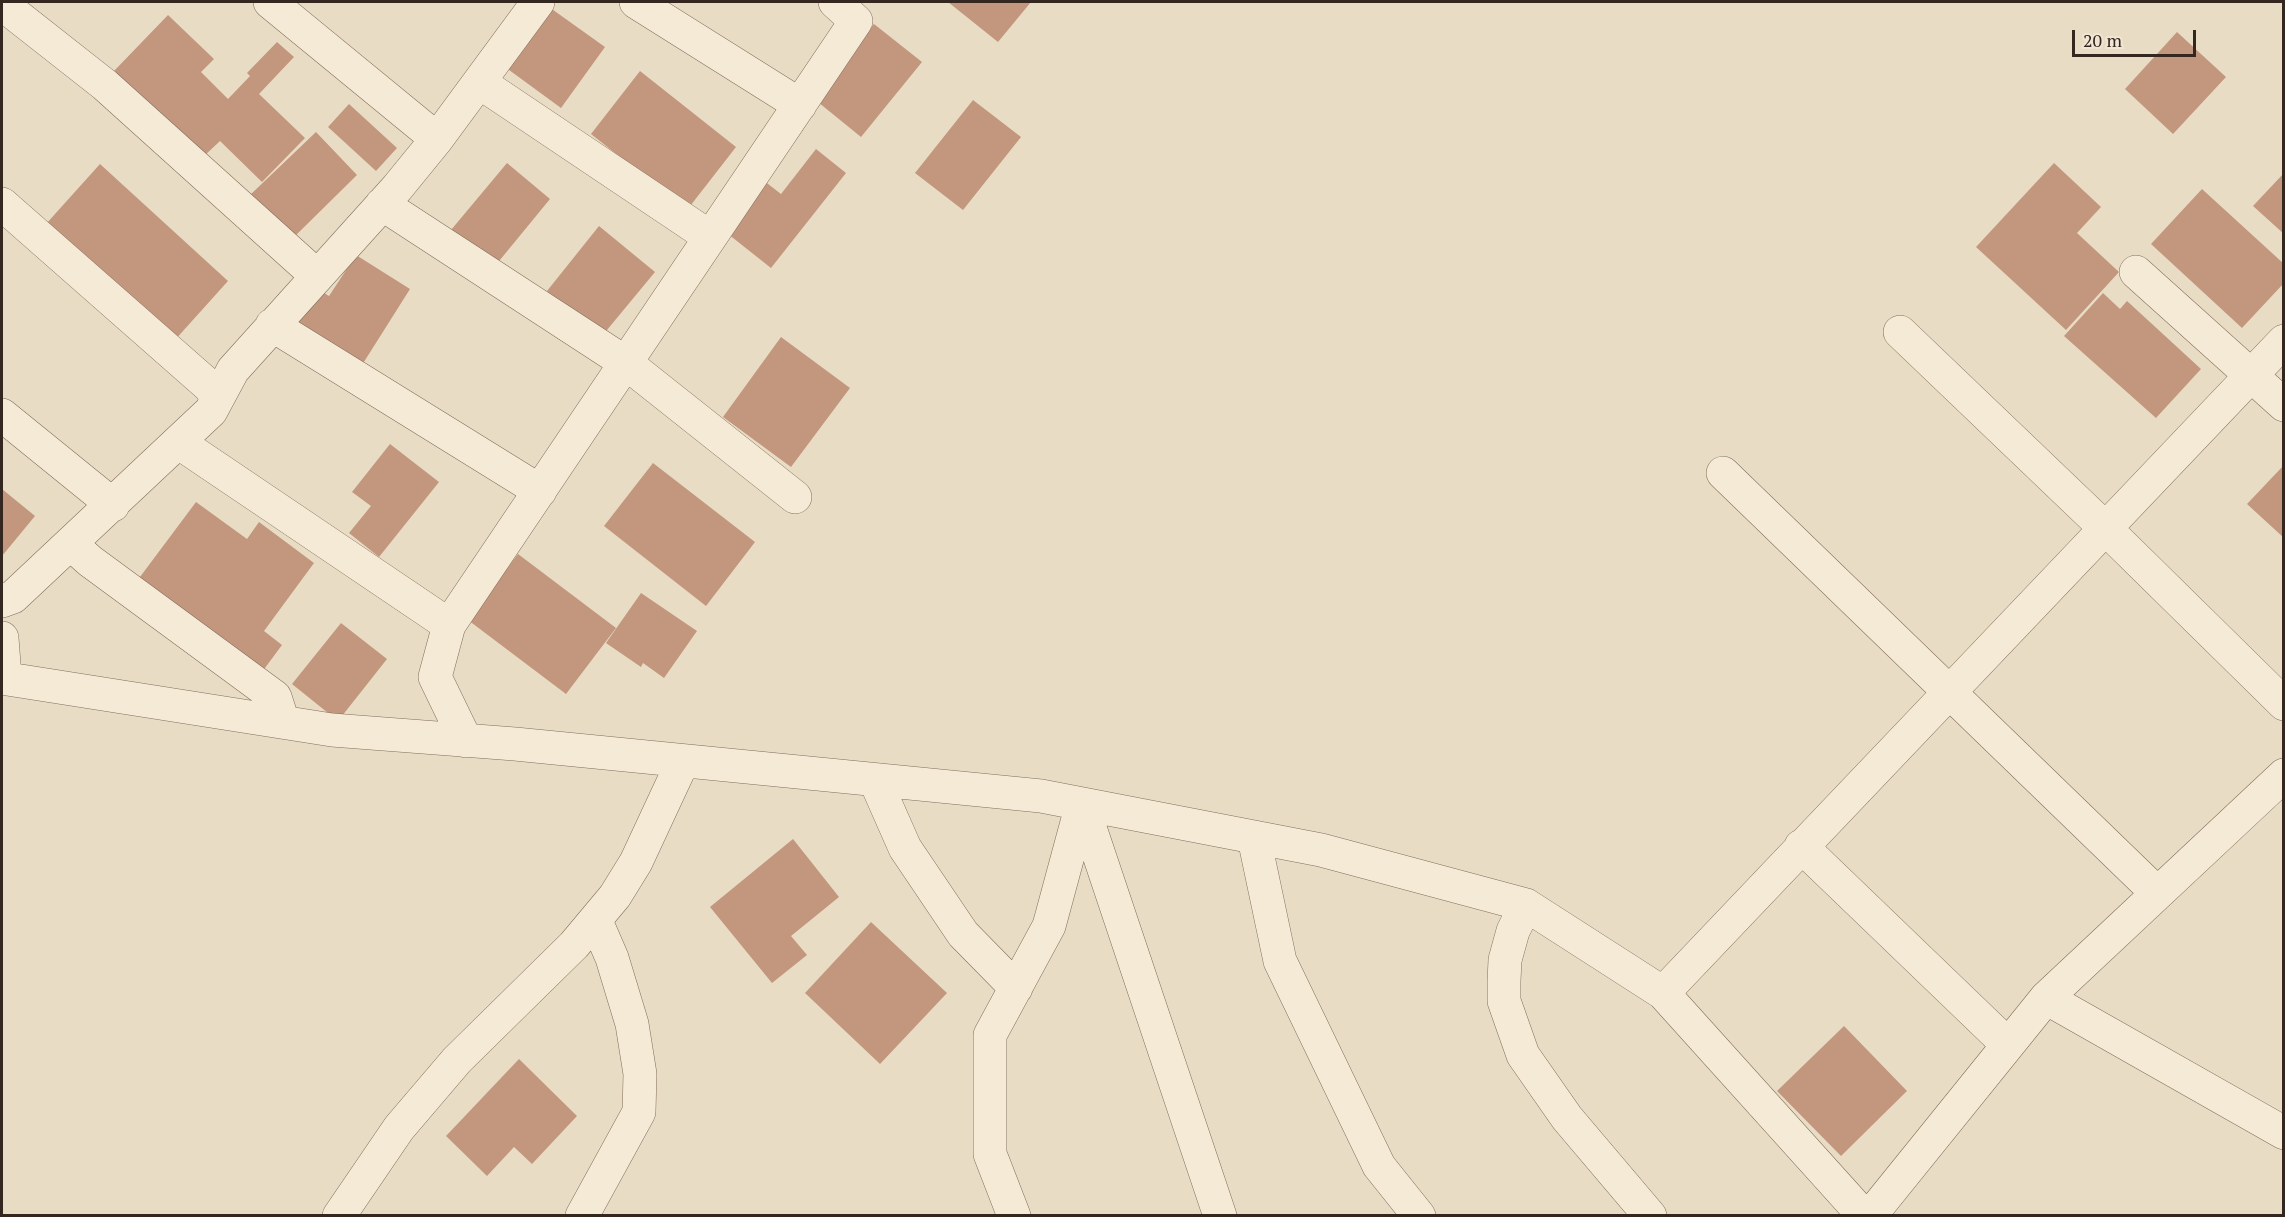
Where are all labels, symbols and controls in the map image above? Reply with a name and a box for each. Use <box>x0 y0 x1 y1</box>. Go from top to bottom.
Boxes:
scale bar <box>2075 18 2200 56</box>
text: 20 m <box>2083 28 2122 52</box>

